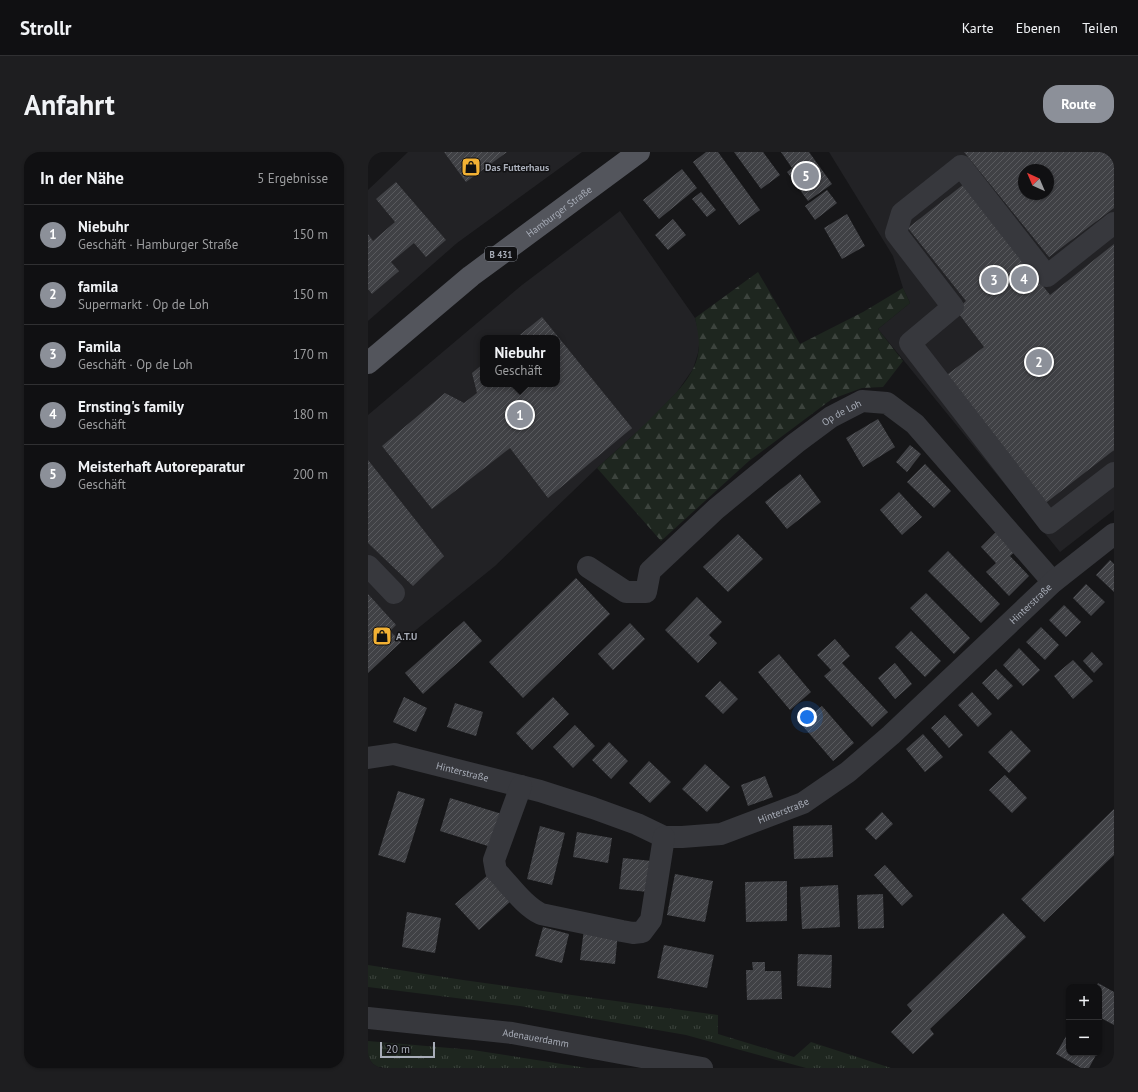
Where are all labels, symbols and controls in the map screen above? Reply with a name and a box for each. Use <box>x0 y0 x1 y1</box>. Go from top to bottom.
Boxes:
text: Strollr <box>20 16 71 40</box>
text: Karte <box>962 19 994 37</box>
text: Ebenen <box>1016 19 1060 37</box>
text: Teilen <box>1082 19 1118 37</box>
button: Route <box>1043 85 1114 123</box>
text: Anfahrt <box>24 86 115 123</box>
shop icon: Das Futterhaus <box>460 156 482 178</box>
place label: Das Futterhaus <box>485 161 549 174</box>
pin: 5 <box>793 161 819 191</box>
north arrow <box>1018 164 1054 200</box>
text: In der Nähe <box>40 167 124 189</box>
text: 5 Ergebnisse <box>257 170 328 187</box>
street label: Hamburger Straße <box>523 183 594 240</box>
text: Niebuhr <box>78 217 129 236</box>
text: 1 <box>49 226 57 243</box>
text: 150 m <box>293 226 328 243</box>
text: Geschäft · Hamburger Straße <box>78 236 238 253</box>
road number: B 431 <box>485 247 517 261</box>
pin: 4 <box>1011 264 1037 294</box>
pin: 3 <box>981 265 1007 295</box>
text: famila <box>78 277 118 296</box>
text: 2 <box>49 286 57 303</box>
text: 150 m <box>293 286 328 303</box>
text: Supermarkt · Op de Loh <box>78 296 209 313</box>
popup <box>480 335 560 387</box>
text: Famila <box>78 337 121 356</box>
text: Niebuhr <box>494 343 546 362</box>
text: 3 <box>49 346 57 363</box>
text: 170 m <box>293 346 328 363</box>
pin: 2 <box>1026 347 1052 377</box>
text: Geschäft · Op de Loh <box>78 356 193 373</box>
text: Geschäft <box>494 362 542 379</box>
street label: Op de Loh <box>819 396 863 428</box>
text: Ernsting's family <box>78 397 184 416</box>
pin: 1 <box>507 400 533 430</box>
text: 4 <box>49 406 57 423</box>
text: 180 m <box>293 406 328 423</box>
text: Geschäft <box>78 416 126 433</box>
text: Meisterhaft Autoreparatur <box>78 457 245 476</box>
text: 5 <box>49 466 57 483</box>
text: 200 m <box>293 466 328 483</box>
text: Geschäft <box>78 476 126 493</box>
street label: Hinterstraße <box>1006 580 1054 627</box>
shop icon: A.T.U <box>371 625 393 647</box>
place label: A.T.U <box>396 630 417 643</box>
your location <box>797 707 817 727</box>
street label: Hinterstraße <box>435 758 490 784</box>
street label: Hinterstraße <box>756 794 811 826</box>
map controls <box>1066 984 1102 1056</box>
button: + <box>1066 984 1102 1020</box>
button: − <box>1066 1020 1102 1056</box>
street label: Adenauerdamm <box>502 1026 570 1050</box>
scale bar <box>380 1040 435 1059</box>
text: 20 m <box>386 1042 410 1056</box>

